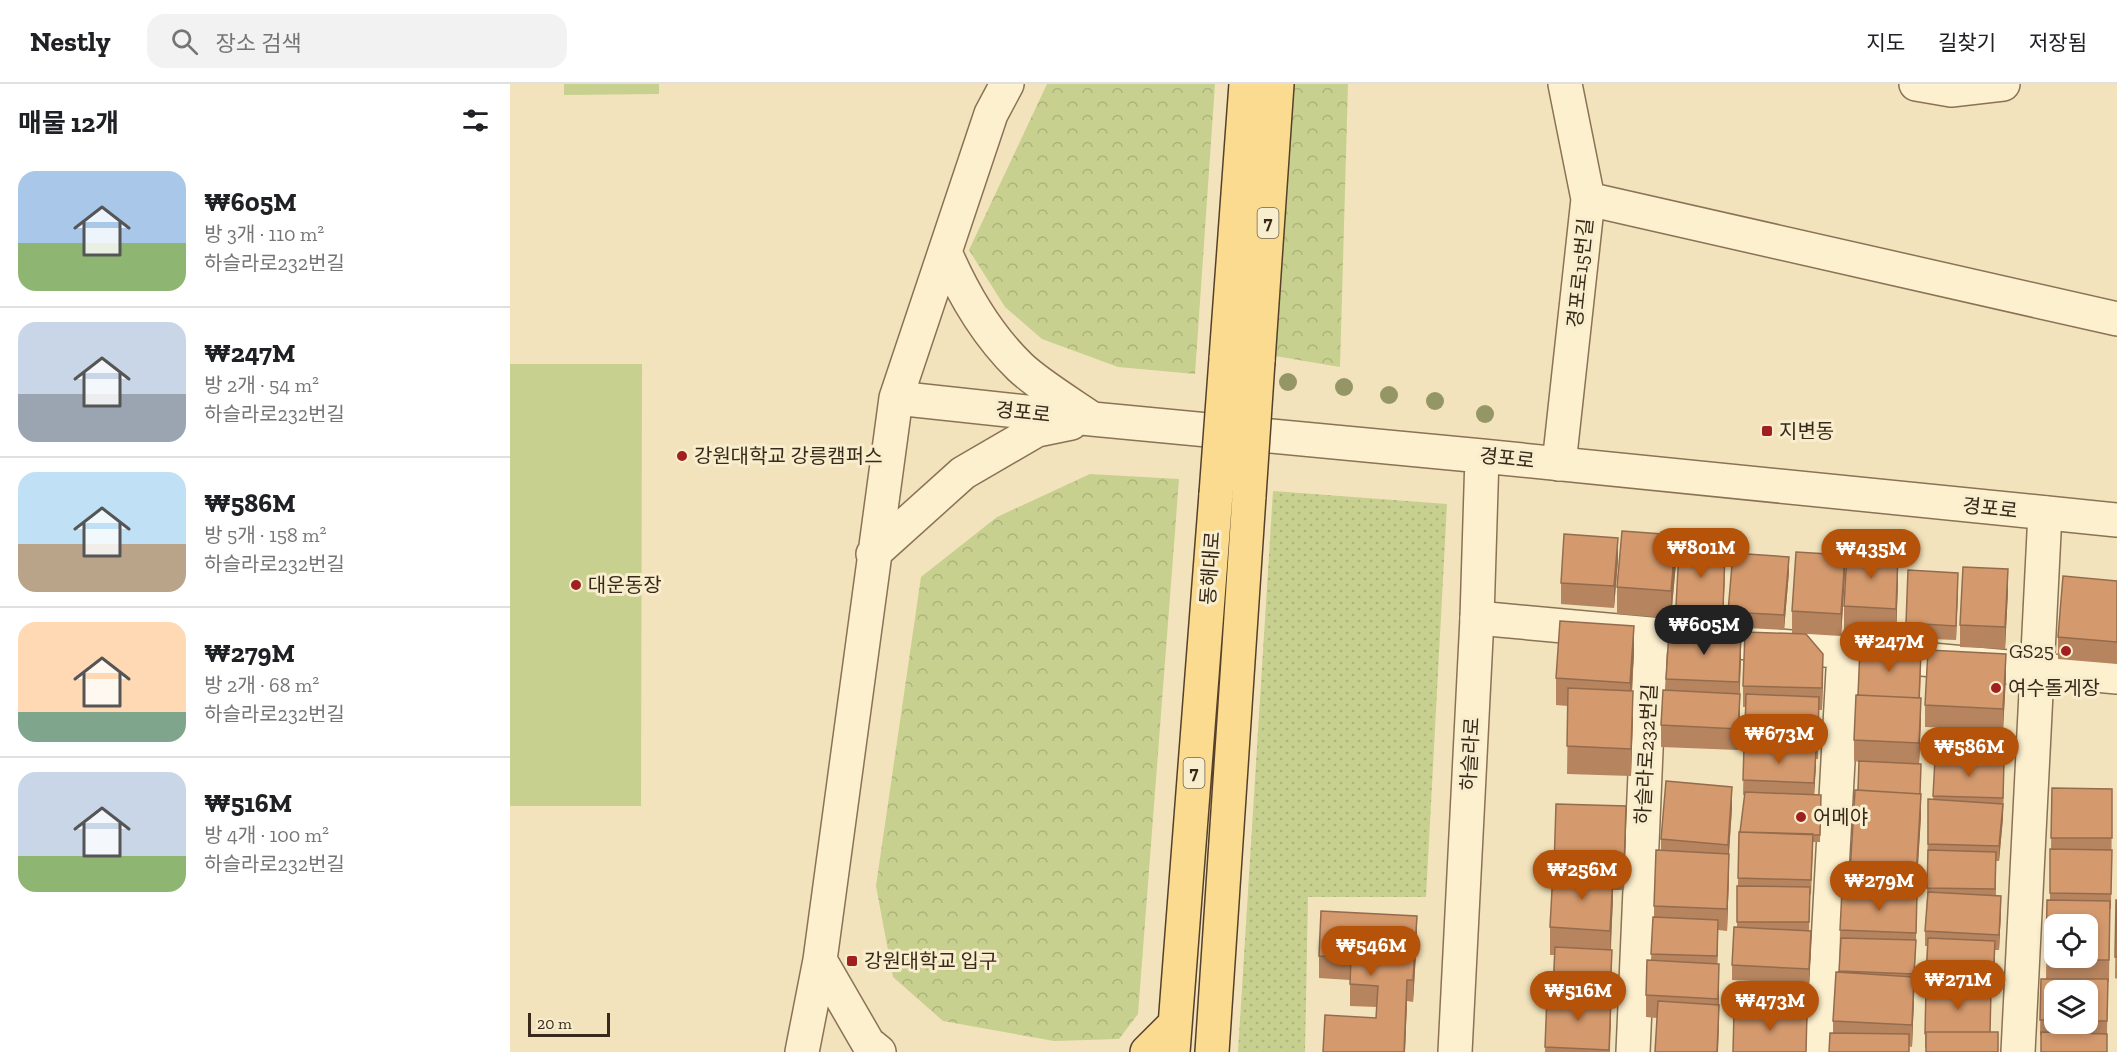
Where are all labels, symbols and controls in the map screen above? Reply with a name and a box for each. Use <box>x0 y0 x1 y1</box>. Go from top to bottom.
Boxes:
search box <box>147 14 567 68</box>
text: Nestly <box>30 25 111 58</box>
icon: search <box>168 25 201 58</box>
text: 장소 검색 <box>216 30 302 57</box>
text: 지도 <box>1866 30 1905 55</box>
text: 길찾기 <box>1938 30 1996 55</box>
text: 저장됨 <box>2029 30 2087 55</box>
icon: filters <box>459 104 492 137</box>
text: 매물 12개 <box>18 107 119 139</box>
text: ₩605M <box>204 186 297 218</box>
icon: home <box>66 195 138 267</box>
road number: 7 <box>1258 208 1278 238</box>
street label: 경포로15번길 <box>1562 217 1598 329</box>
text: 방 3개 · 110 m² <box>204 222 324 246</box>
text: 하슬라로232번길 <box>204 251 345 275</box>
text: ₩247M <box>204 337 295 369</box>
icon: home <box>66 346 138 418</box>
text: 방 2개 · 54 m² <box>204 373 319 397</box>
street label: 경포로 <box>994 397 1052 427</box>
text: 하슬라로232번길 <box>204 402 345 426</box>
place label: 지변동 <box>1779 419 1834 443</box>
marker: 지변동 <box>1760 424 1774 438</box>
street label: 경포로 <box>1478 443 1536 473</box>
place label: 강원대학교 강릉캠퍼스 <box>694 444 883 468</box>
marker: 강원대학교 강릉캠퍼스 <box>675 449 689 463</box>
text: ₩586M <box>204 487 296 519</box>
street label: 경포로 <box>1961 493 2019 523</box>
icon: home <box>66 496 138 568</box>
text: 방 5개 · 158 m² <box>204 523 326 547</box>
pin: ₩801M <box>1659 528 1743 579</box>
pin: ₩435M <box>1829 529 1913 580</box>
street label: 동해대로 <box>1195 530 1225 606</box>
text: ₩801M <box>1667 535 1735 559</box>
text: ₩435M <box>1835 536 1907 560</box>
text: 하슬라로232번길 <box>204 552 345 576</box>
place label: 대운동장 <box>588 573 662 597</box>
marker: 대운동장 <box>569 578 583 592</box>
pin: ₩605M <box>1662 605 1746 656</box>
text: ₩605M <box>1668 612 1740 636</box>
pin: ₩247M <box>1847 622 1931 673</box>
text: ₩247M <box>1854 629 1924 653</box>
text: ₩279M <box>204 637 295 669</box>
place label: GS25 <box>2009 639 2054 663</box>
marker: GS25 <box>2059 644 2073 658</box>
icon: home <box>66 646 138 718</box>
text: 방 2개 · 68 m² <box>204 673 319 697</box>
place label: 여수돌게장 <box>2008 676 2100 700</box>
marker: 여수돌게장 <box>1989 681 2003 695</box>
street label: 하슬라로232번길 <box>1630 683 1662 825</box>
text: 하슬라로232번길 <box>204 702 345 726</box>
pin: ₩673M <box>1737 714 1821 765</box>
street label: 하슬라로 <box>1456 717 1484 791</box>
text: ₩673M <box>1744 721 1814 745</box>
pin: ₩586M <box>1927 727 2011 778</box>
text: ₩586M <box>1934 734 2004 758</box>
road number: 7 <box>1184 758 1204 788</box>
text: ₩516M <box>204 787 292 819</box>
icon: home <box>66 796 138 868</box>
place label: 어메야 <box>1813 805 1868 829</box>
marker: 어메야 <box>1794 810 1808 824</box>
text: 방 4개 · 100 m² <box>204 823 329 847</box>
pin: ₩256M <box>1540 850 1624 901</box>
text: 하슬라로232번길 <box>204 852 345 876</box>
text: ₩256M <box>1547 857 1617 881</box>
pin: ₩279M <box>1837 861 1921 912</box>
text: ₩279M <box>1844 868 1914 892</box>
map controls <box>2044 914 2098 1034</box>
button: locate <box>2044 914 2098 968</box>
pin: ₩546M <box>1329 926 1413 977</box>
text: ₩546M <box>1335 933 1407 957</box>
place label: 강원대학교 입구 <box>864 949 997 973</box>
marker: 강원대학교 입구 <box>845 954 859 968</box>
pin: ₩271M <box>1916 960 2000 1011</box>
text: ₩271M <box>1924 967 1992 991</box>
pin: ₩516M <box>1536 971 1620 1022</box>
text: ₩516M <box>1544 978 1612 1002</box>
button: layers <box>2044 980 2098 1034</box>
pin: ₩473M <box>1728 981 1812 1032</box>
text: ₩473M <box>1735 988 1805 1012</box>
scale bar <box>528 1010 610 1038</box>
text: 20 m <box>537 1014 572 1033</box>

